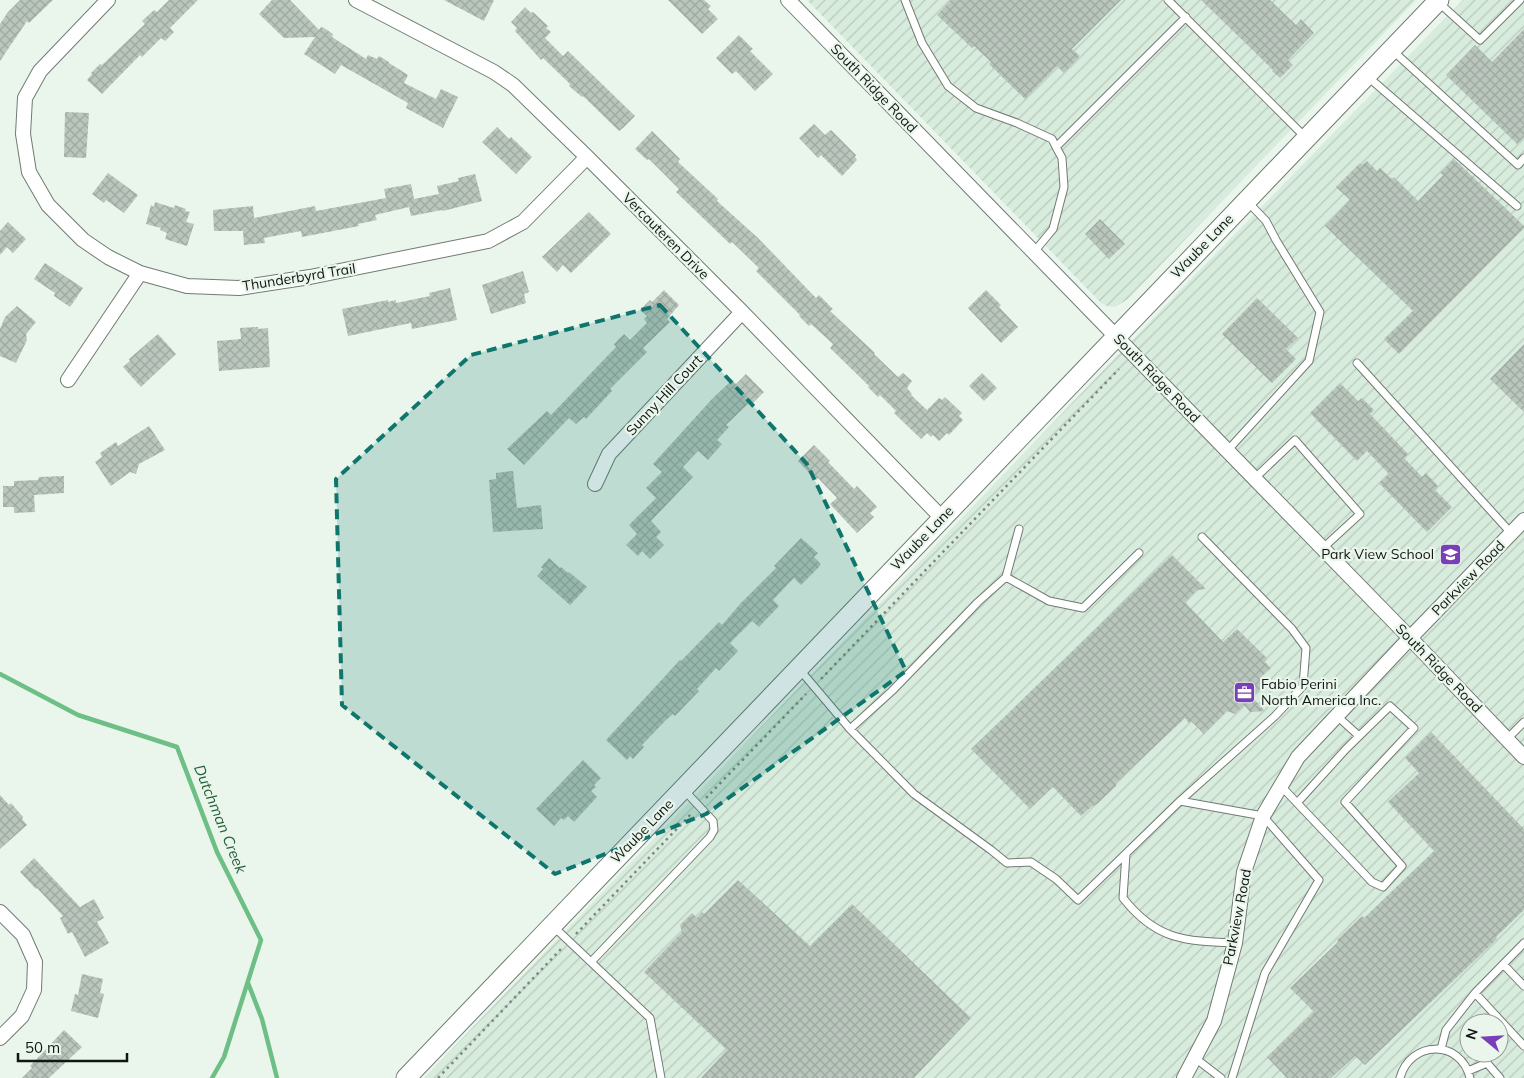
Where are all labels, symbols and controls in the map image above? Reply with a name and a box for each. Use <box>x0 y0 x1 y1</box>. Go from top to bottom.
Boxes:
street label: South Ridge Road <box>827 40 921 136</box>
street label: Vercauteren Drive <box>619 189 713 283</box>
street label: Waube Lane <box>1167 210 1237 282</box>
street label: Thunderbyrd Trail <box>241 259 357 295</box>
street label: South Ridge Road <box>1110 330 1204 426</box>
street label: Sunny Hill Court <box>622 351 706 439</box>
street label: Waube Lane <box>887 502 957 574</box>
street label: Parkview Road <box>1428 537 1508 619</box>
school or university icon: Park View School <box>1438 542 1462 566</box>
place label: Park View School <box>1321 545 1434 563</box>
street label: South Ridge Road <box>1392 620 1486 716</box>
place label: Fabio Perini North America Inc. <box>1261 675 1381 709</box>
office icon: Fabio Perini North America Inc. <box>1233 680 1257 704</box>
water label: Dutchman Creek <box>190 762 251 877</box>
street label: Waube Lane <box>607 795 677 867</box>
street label: Parkview Road <box>1219 867 1255 967</box>
north arrow <box>1459 1013 1509 1063</box>
text: N <box>1461 1026 1482 1042</box>
scale bar <box>18 1030 126 1062</box>
text: 50 m <box>25 1038 60 1057</box>

